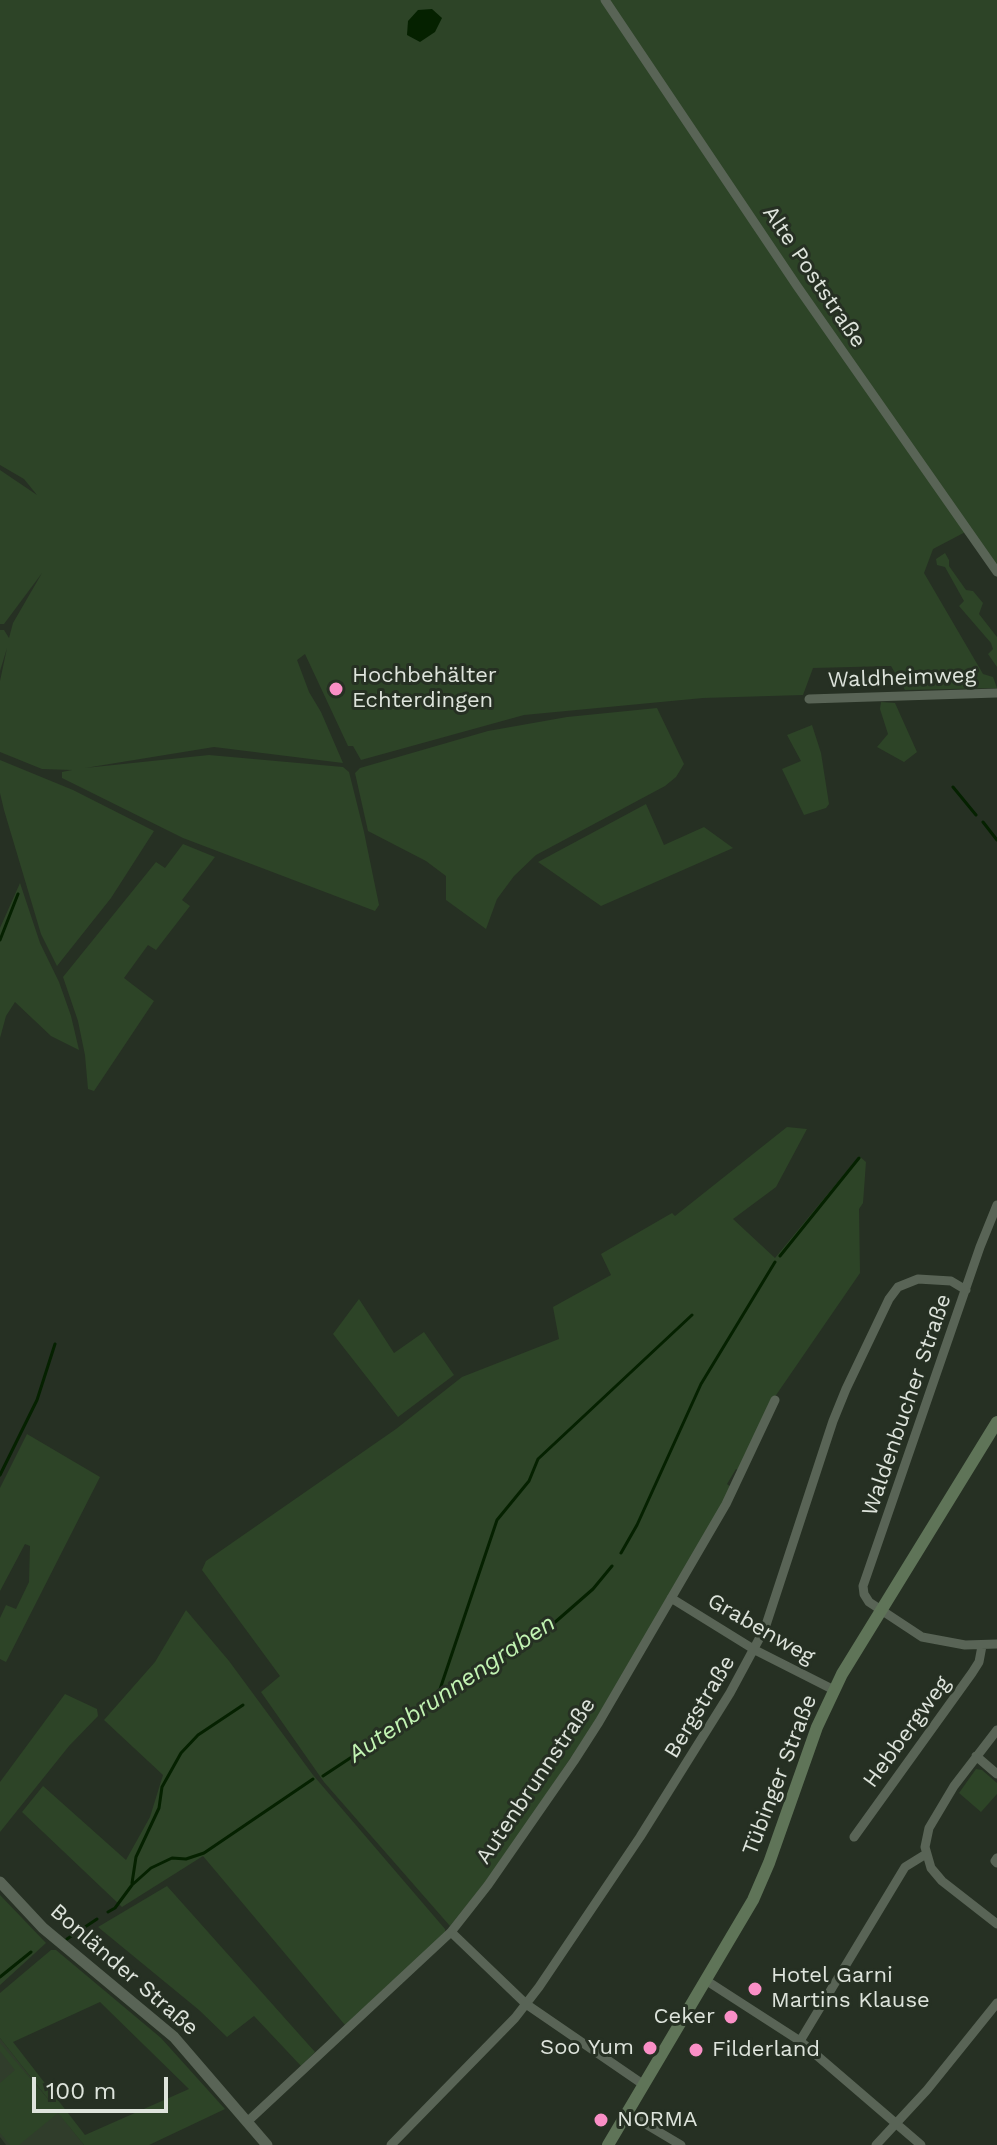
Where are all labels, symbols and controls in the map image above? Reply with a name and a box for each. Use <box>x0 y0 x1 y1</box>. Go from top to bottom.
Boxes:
street label: Alte Poststraße <box>757 201 871 353</box>
street label: Waldheimweg <box>827 662 977 694</box>
place label: Hochbehälter Echterdingen <box>352 663 497 714</box>
marker: Hochbehälter Echterdingen <box>327 680 345 698</box>
street label: Waldenbucher Straße <box>857 1291 957 1519</box>
street label: Grabenweg <box>703 1588 819 1670</box>
water label: Autenbrunnengraben <box>343 1609 561 1769</box>
street label: Bergstraße <box>659 1651 741 1763</box>
street label: Hebbergweg <box>858 1671 956 1793</box>
street label: Tübinger Straße <box>737 1691 823 1859</box>
street label: Autenbrunnstraße <box>470 1693 602 1869</box>
street label: Bonländer Straße <box>45 1898 203 2042</box>
place label: Hotel Garni Martins Klause <box>771 1963 930 2014</box>
marker: Hotel Garni Martins Klause <box>746 1980 764 1998</box>
place label: Ceker <box>653 2004 715 2030</box>
marker: Ceker <box>722 2008 740 2026</box>
place label: Soo Yum <box>540 2035 634 2061</box>
place label: Filderland <box>712 2037 820 2063</box>
marker: Soo Yum <box>641 2039 659 2057</box>
marker: Filderland <box>687 2041 705 2059</box>
scale bar <box>36 2061 172 2111</box>
text: 100 m <box>46 2077 116 2105</box>
place label: NORMA <box>617 2107 698 2133</box>
marker: NORMA <box>592 2111 610 2129</box>

